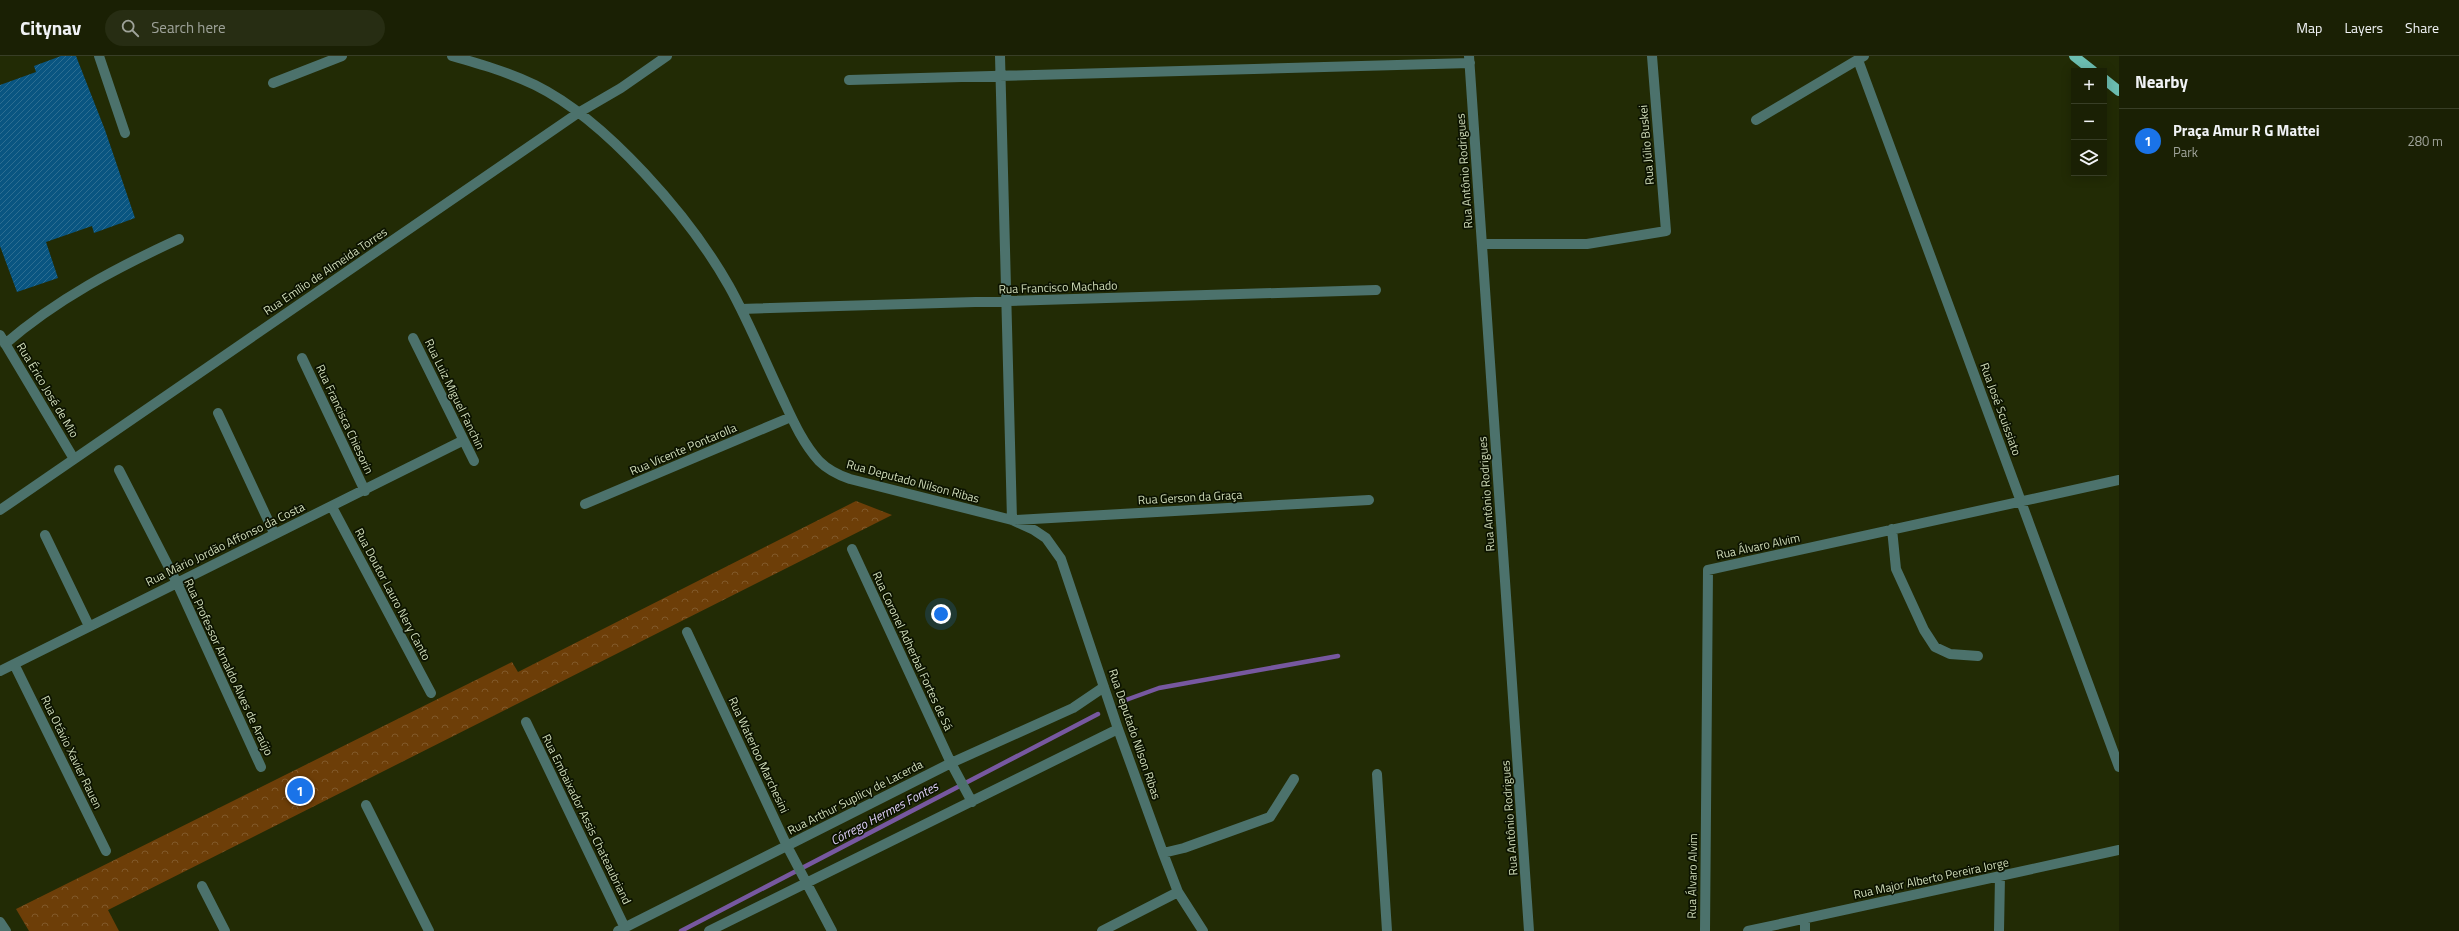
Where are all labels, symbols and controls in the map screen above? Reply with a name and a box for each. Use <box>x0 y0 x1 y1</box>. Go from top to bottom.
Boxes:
search box <box>105 10 385 46</box>
text: Citynav <box>20 13 81 42</box>
text: Search here <box>151 16 226 39</box>
icon: search <box>119 17 141 39</box>
text: Map <box>2296 17 2322 38</box>
text: Layers <box>2344 17 2383 38</box>
text: Share <box>2405 17 2439 38</box>
map controls <box>2071 68 2107 176</box>
button: + <box>2071 68 2107 104</box>
text: Nearby <box>2135 69 2188 95</box>
street label: Rua Júlio Buskei <box>1633 104 1659 186</box>
button: − <box>2071 104 2107 140</box>
street label: Rua Antônio Rodrigues <box>1450 112 1478 229</box>
text: Praça Amur R G Mattei <box>2173 119 2320 142</box>
text: 1 <box>2144 131 2152 151</box>
text: 280 m <box>2407 131 2443 151</box>
button: layers <box>2071 140 2107 176</box>
text: Park <box>2173 142 2198 162</box>
street label: Rua Emílio de Almeida Torres <box>259 222 391 320</box>
street label: Rua Francisco Machado <box>998 275 1118 299</box>
street label: Rua Luiz Miguel Fanchin <box>420 335 490 453</box>
street label: Rua Érico José de Mio <box>12 339 84 441</box>
street label: Rua José Scuissiato <box>1975 360 2027 458</box>
street label: Rua Francisca Chiesorin <box>311 361 379 477</box>
street label: Rua Vicente Pontarolla <box>627 418 739 480</box>
street label: Rua Antônio Rodrigues <box>1472 435 1500 552</box>
street label: Rua Deputado Nilson Ribas <box>844 454 982 508</box>
street label: Rua Gerson da Graça <box>1137 485 1243 509</box>
street label: Rua Mário Jordão Affonso da Costa <box>142 497 308 591</box>
street label: Rua Doutor Lauro Nery Canto <box>350 524 436 664</box>
street label: Rua Álvaro Alvim <box>1714 528 1802 564</box>
street label: Rua Coronel Adherbal Fortes de Sá <box>868 568 958 734</box>
street label: Rua Professor Arnaldo Alves de Araújo <box>179 575 279 759</box>
your location <box>931 604 951 624</box>
street label: Rua Deputado Nilson Ribas <box>1104 666 1166 802</box>
street label: Rua Otávio Xavier Rauen <box>36 692 108 812</box>
street label: Rua Waterloo Marchesini <box>724 694 794 816</box>
street label: Rua Embaixador Assis Chateaubriand <box>537 731 637 907</box>
street label: Rua Arthur Suplicy de Lacerda <box>784 754 926 840</box>
street label: Rua Antônio Rodrigues <box>1495 759 1523 876</box>
water label: Córrego Hermes Fontes <box>827 775 943 850</box>
pin: 1 <box>287 776 313 806</box>
street label: Rua Álvaro Alvim <box>1682 833 1702 919</box>
street label: Rua Major Alberto Pereira Jorge <box>1851 852 2011 904</box>

